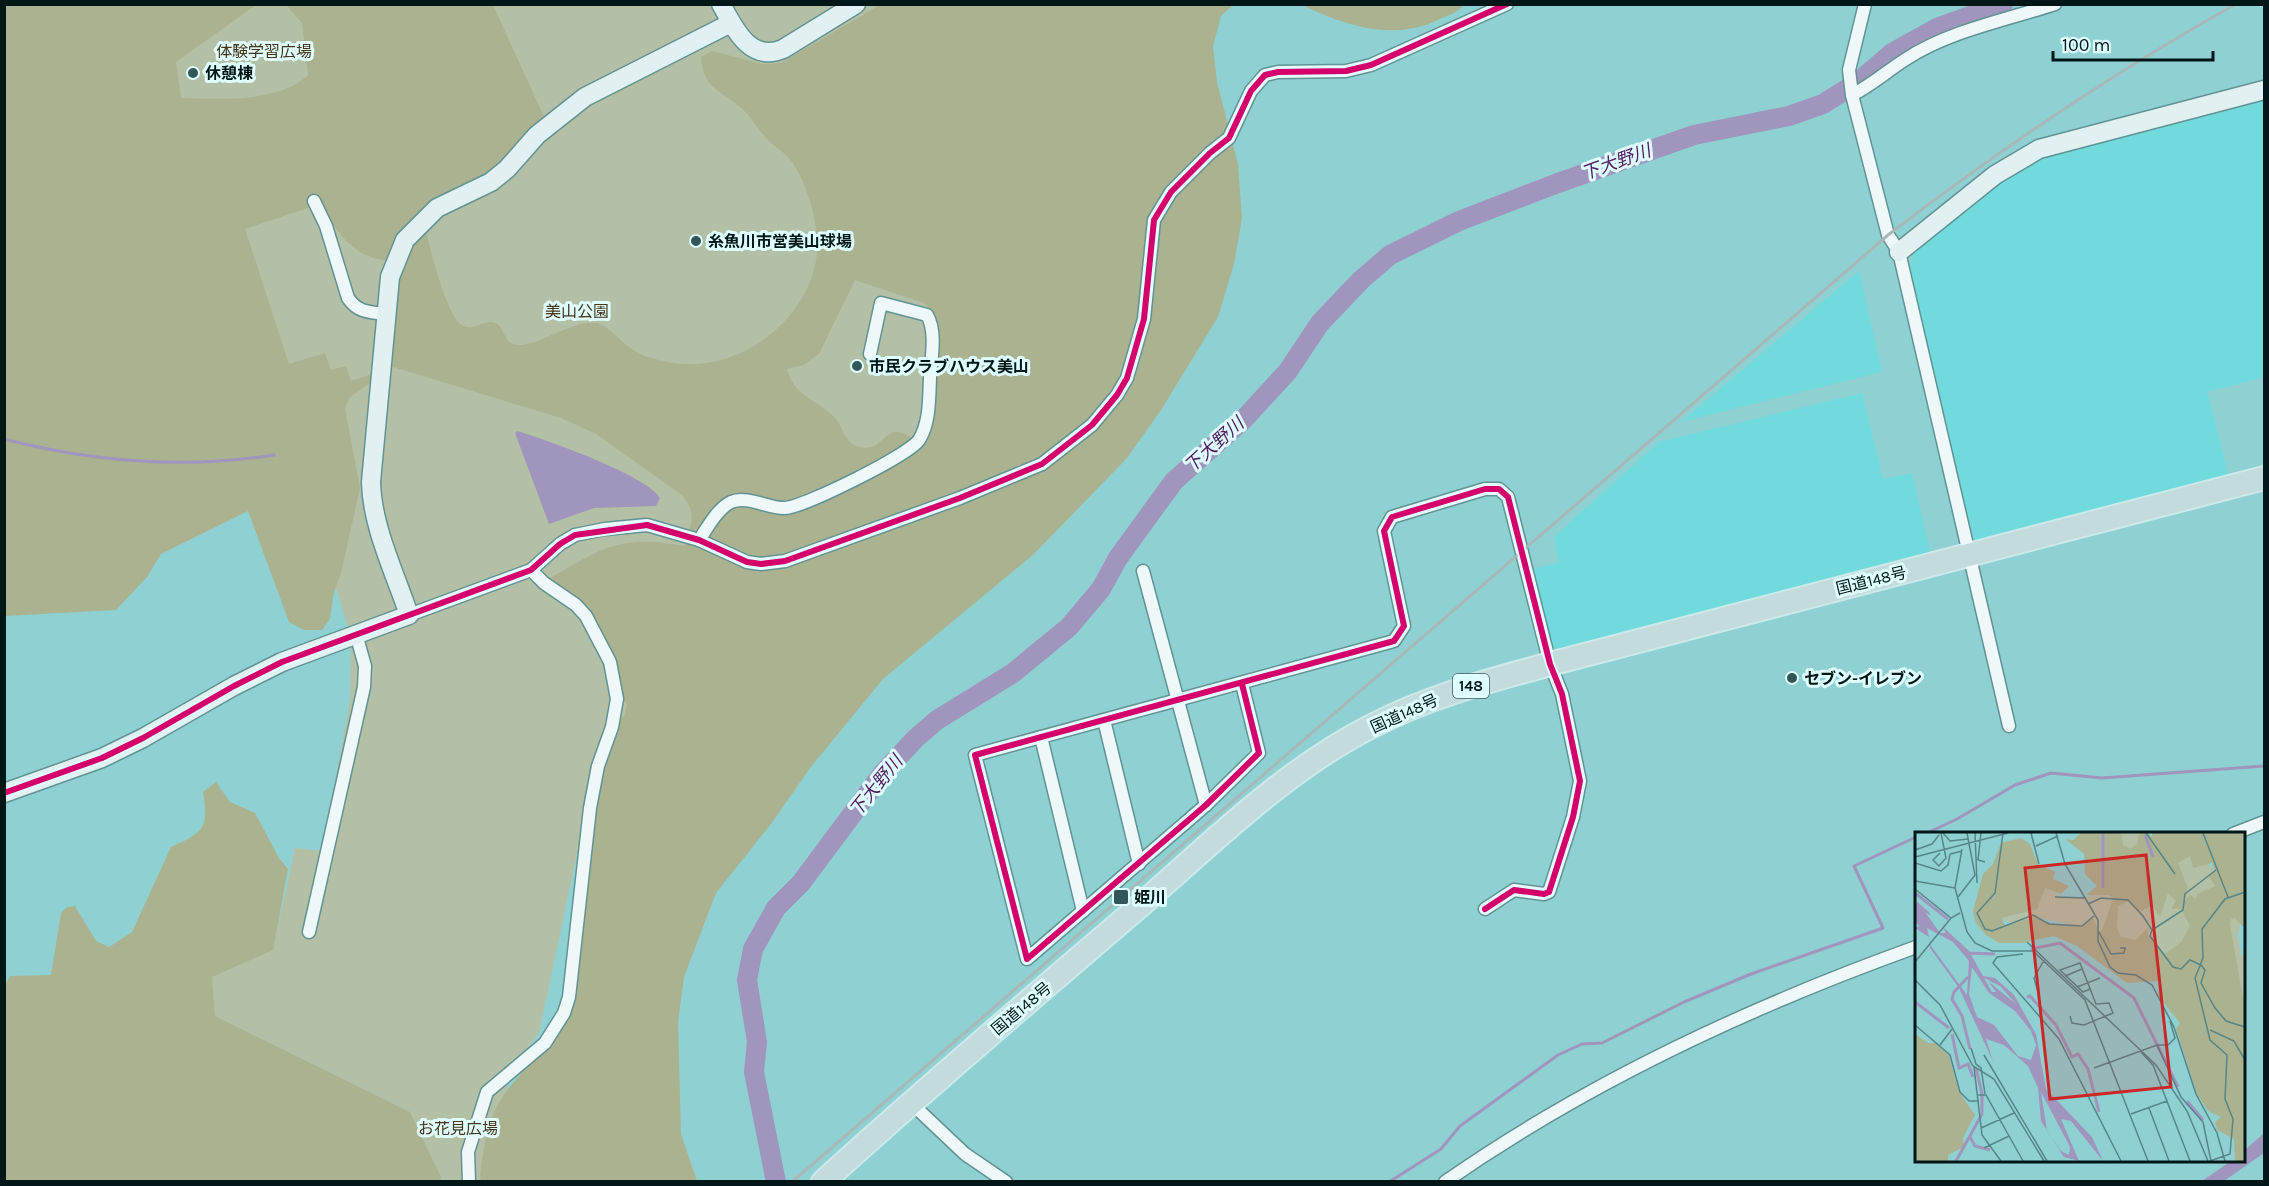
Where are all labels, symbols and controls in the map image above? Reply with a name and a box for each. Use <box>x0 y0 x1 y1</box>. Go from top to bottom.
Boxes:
scale bar <box>2053 24 2214 62</box>
text: 100 m <box>2062 34 2110 56</box>
park label: 体験学習広場 <box>216 42 312 61</box>
place label: 休憩棟 <box>205 64 253 83</box>
marker: 休憩棟 <box>186 66 200 80</box>
water label: 下大野川 <box>1578 139 1655 185</box>
place label: 糸魚川市営美山球場 <box>708 232 852 251</box>
marker: 糸魚川市営美山球場 <box>689 234 703 248</box>
park label: 美山公園 <box>545 302 609 321</box>
place label: 市民クラブハウス美山 <box>869 357 1029 376</box>
marker: 市民クラブハウス美山 <box>850 359 864 373</box>
water label: 下大野川 <box>1180 411 1250 477</box>
street label: 国道148号 <box>1834 563 1908 598</box>
place label: セブン-イレブン <box>1804 669 1922 688</box>
marker: セブン-イレブン <box>1785 671 1799 685</box>
road number: 148 <box>1453 674 1489 698</box>
street label: 国道148号 <box>1367 690 1441 737</box>
water label: 下大野川 <box>845 750 908 821</box>
inset map <box>1915 832 2245 1162</box>
marker: 姫川 <box>1112 888 1130 906</box>
place label: 姫川 <box>1134 888 1166 907</box>
street label: 国道148号 <box>988 978 1055 1039</box>
park label: お花見広場 <box>418 1119 498 1138</box>

